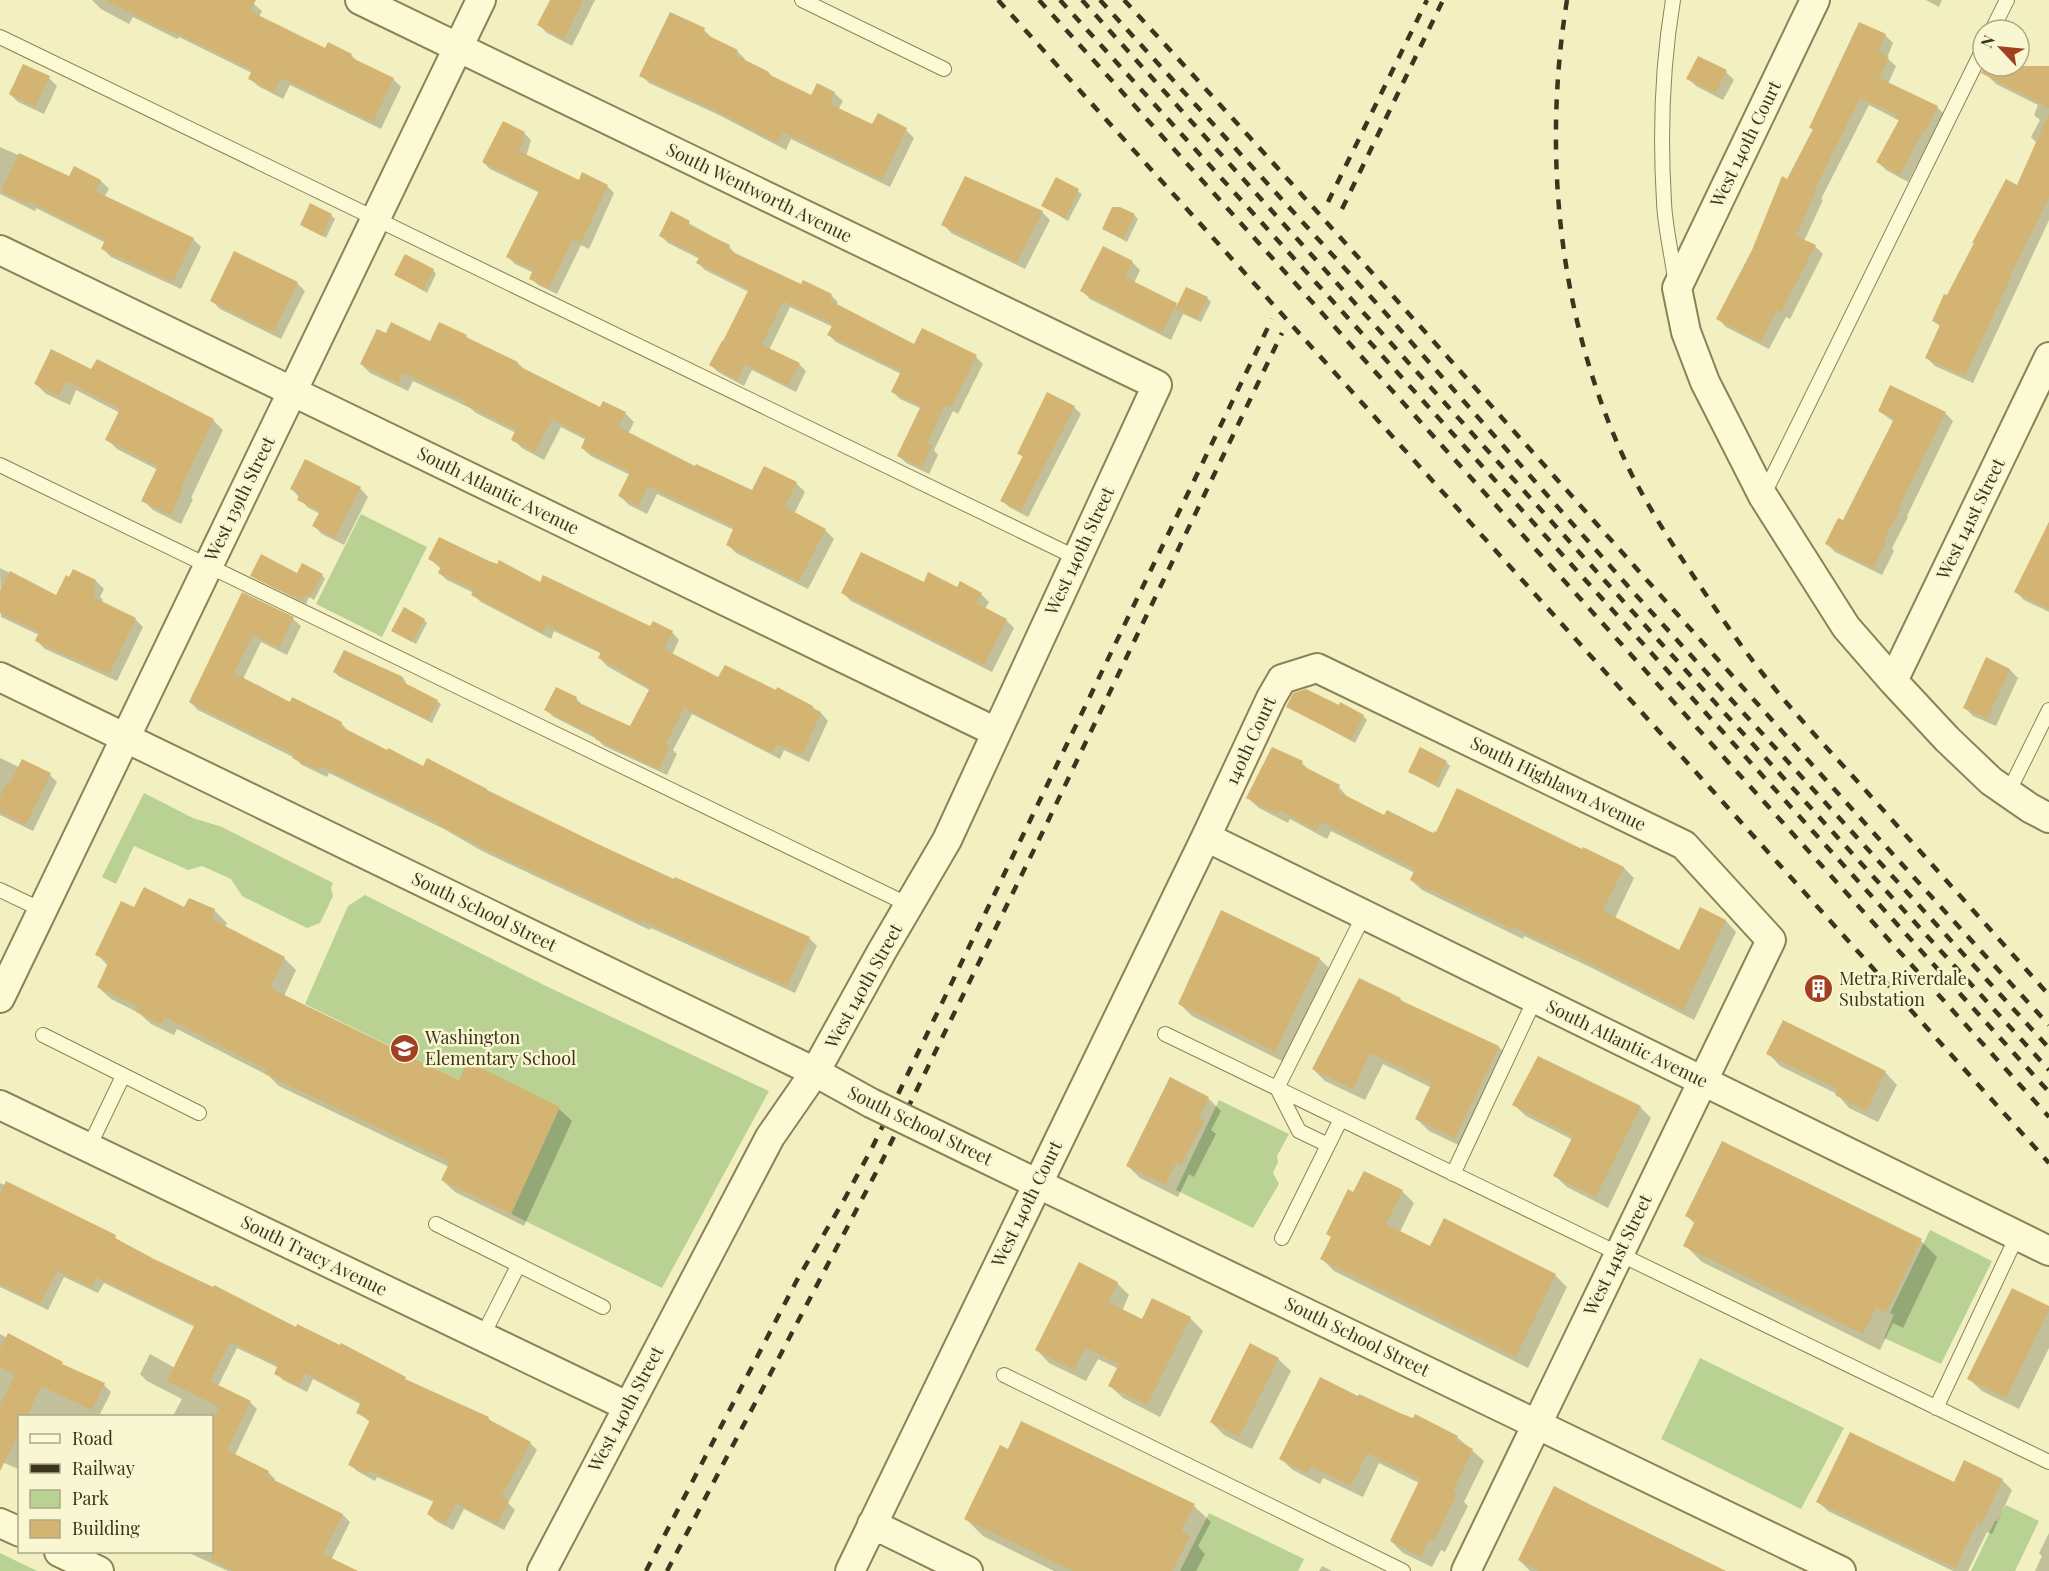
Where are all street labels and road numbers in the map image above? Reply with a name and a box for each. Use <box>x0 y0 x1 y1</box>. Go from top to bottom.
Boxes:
street label: West 140th Court <box>1704 76 1786 212</box>
street label: South Wentworth Avenue <box>663 137 856 248</box>
street label: West 139th Street <box>198 432 280 566</box>
street label: South Atlantic Avenue <box>414 440 583 540</box>
street label: West 141st Street <box>1930 453 2010 584</box>
street label: West 140th Street <box>1038 482 1120 619</box>
street label: 140th Court <box>1219 692 1281 789</box>
street label: South Highlawn Avenue <box>1467 730 1650 836</box>
street label: South School Street <box>408 866 561 957</box>
street label: West 140th Street <box>818 918 908 1053</box>
street label: South Atlantic Avenue <box>1543 993 1712 1093</box>
street label: South School Street <box>844 1080 997 1171</box>
street label: West 140th Court <box>985 1136 1067 1272</box>
street label: West 141st Street <box>1577 1189 1657 1320</box>
street label: South Tracy Avenue <box>237 1209 392 1301</box>
street label: South School Street <box>1281 1291 1434 1382</box>
street label: West 140th Street <box>581 1341 669 1476</box>

